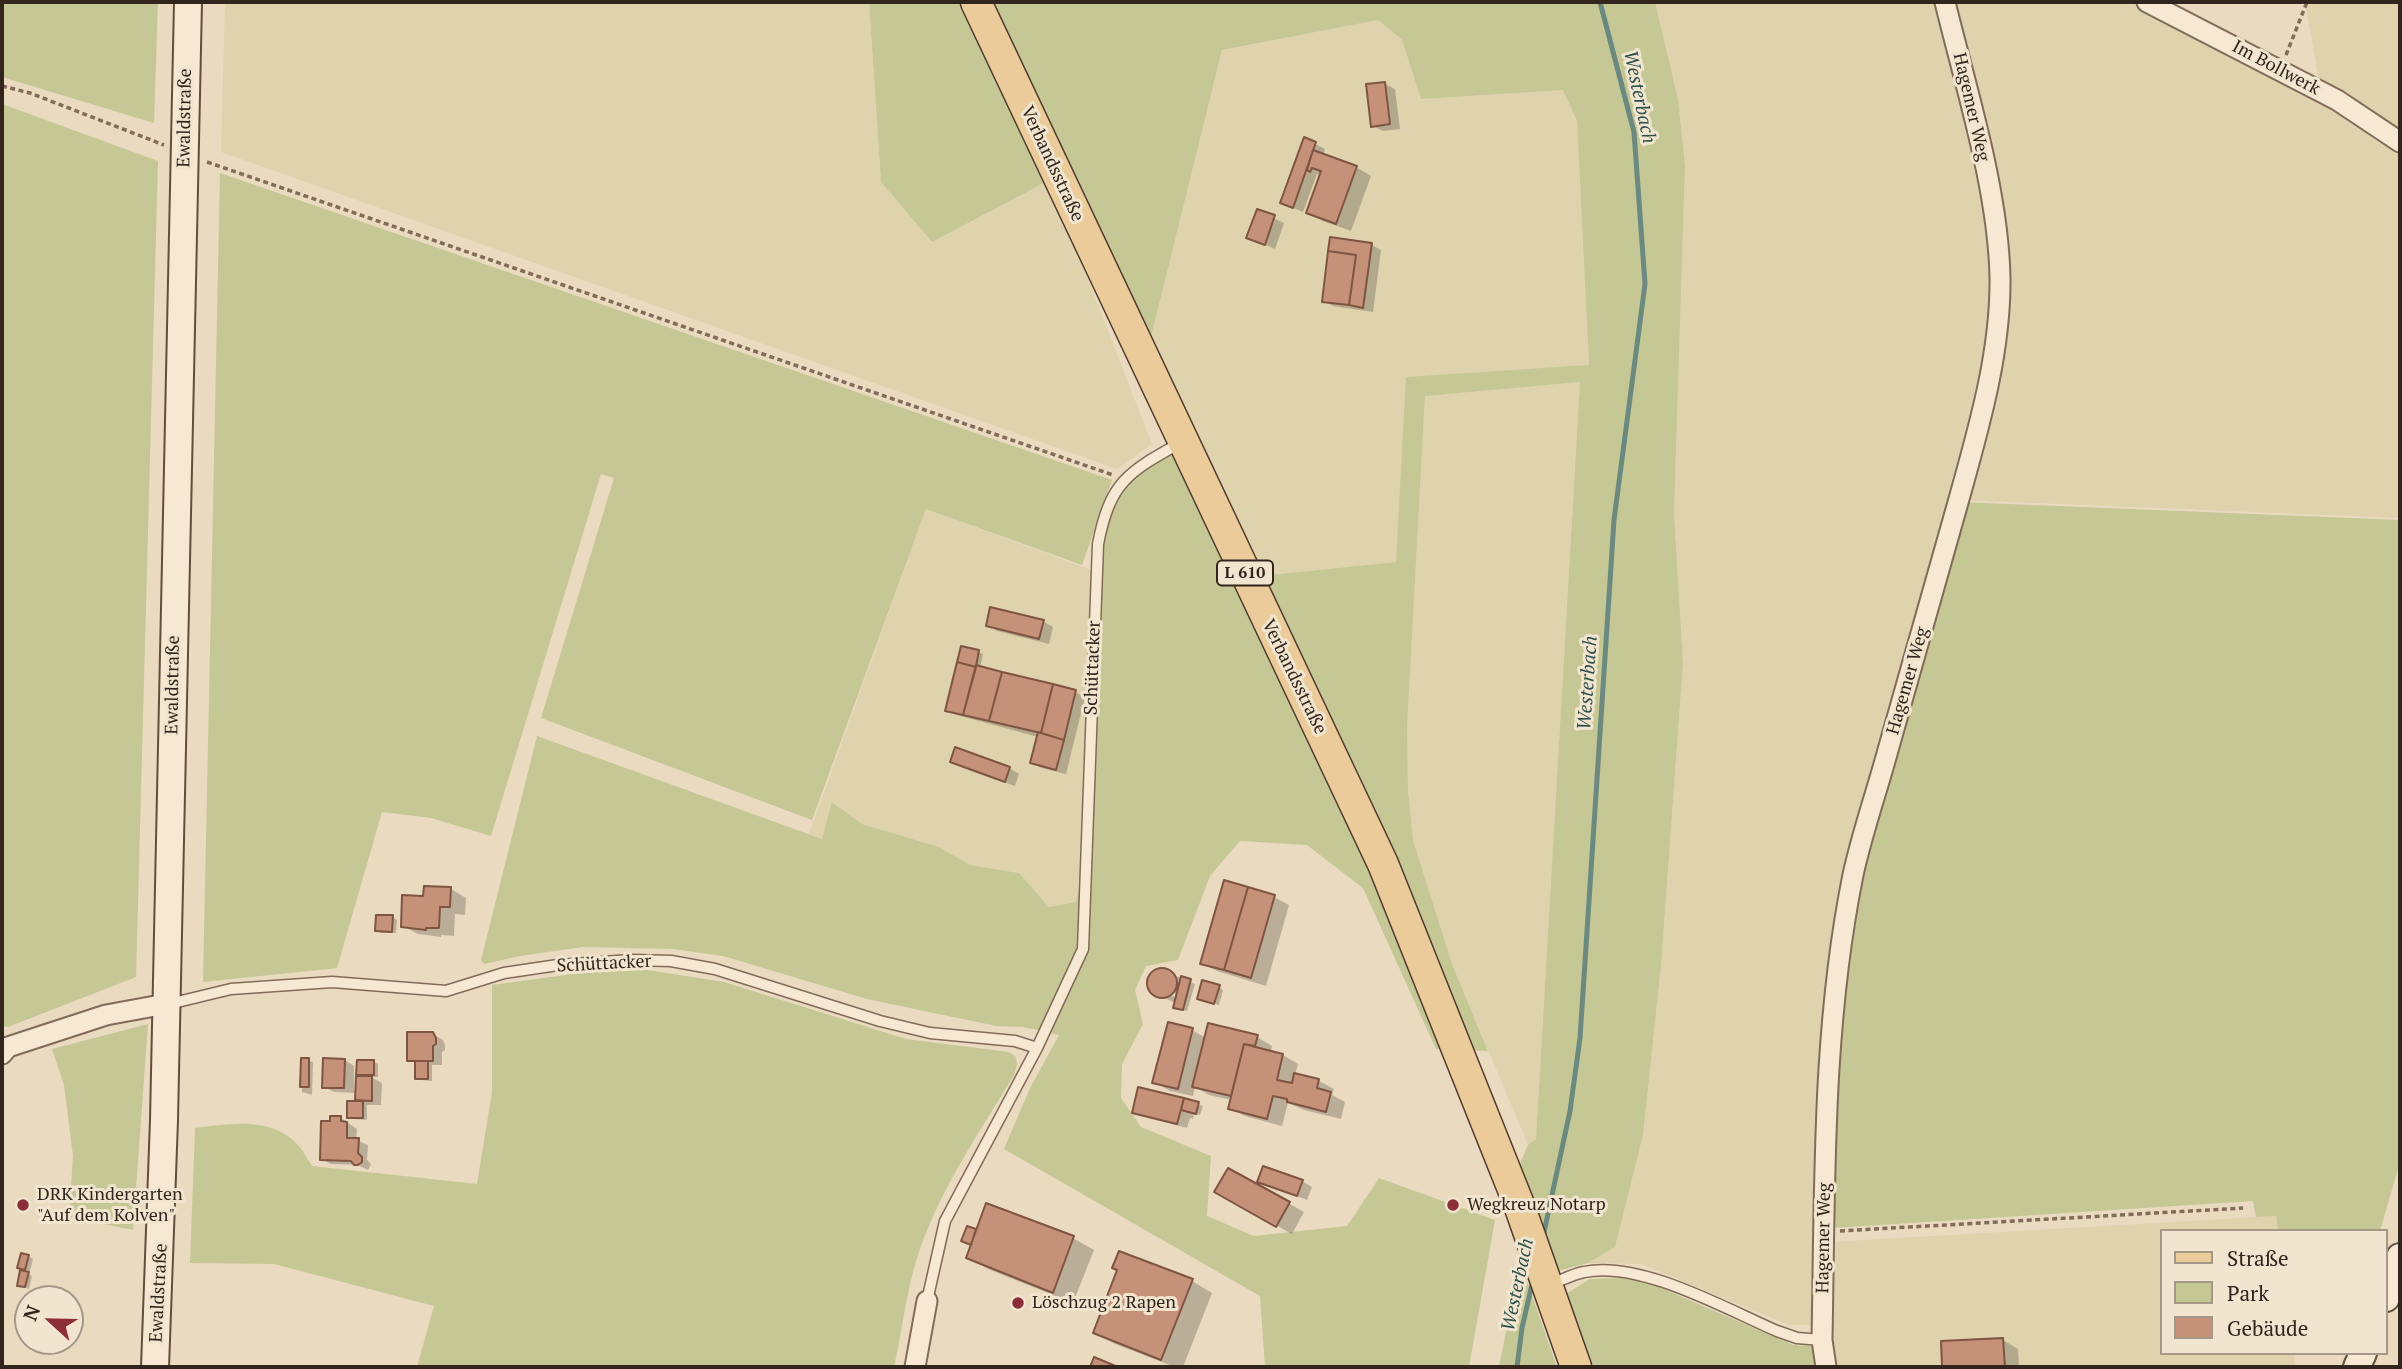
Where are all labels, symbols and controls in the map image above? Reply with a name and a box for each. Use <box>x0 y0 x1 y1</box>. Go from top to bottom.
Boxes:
street label: Im Bollwerk <box>2228 36 2324 100</box>
water label: Westerbach <box>1618 48 1660 146</box>
street label: Hagemer Weg <box>1948 51 1994 163</box>
street label: Ewaldstraße <box>173 68 197 168</box>
street label: Verbandsstraße <box>1016 103 1088 225</box>
road number: L 610 <box>1217 560 1273 586</box>
street label: Verbandsstraße <box>1257 616 1331 738</box>
street label: Schüttacker <box>1081 620 1105 716</box>
street label: Hagemer Weg <box>1882 625 1934 737</box>
street label: Ewaldstraße <box>161 635 185 735</box>
water label: Westerbach <box>1573 635 1603 731</box>
street label: Schüttacker <box>556 951 652 977</box>
street label: Hagemer Weg <box>1812 1182 1836 1294</box>
place label: DRK Kindergarten "Auf dem Kolven" <box>37 1184 183 1226</box>
place label: Wegkreuz Notarp <box>1467 1194 1606 1216</box>
marker: DRK Kindergarten "Auf dem Kolven" <box>15 1197 31 1213</box>
marker: Wegkreuz Notarp <box>1445 1197 1461 1213</box>
legend <box>2160 1229 2388 1355</box>
water label: Westerbach <box>1497 1236 1539 1334</box>
street label: Ewaldstraße <box>146 1243 172 1343</box>
text: Straße <box>2227 1244 2289 1272</box>
text: Park <box>2227 1279 2269 1307</box>
north arrow <box>14 1285 84 1355</box>
place label: Löschzug 2 Rapen <box>1032 1292 1176 1314</box>
marker: Löschzug 2 Rapen <box>1010 1295 1026 1311</box>
text: N <box>17 1301 45 1324</box>
text: Gebäude <box>2227 1314 2308 1342</box>

